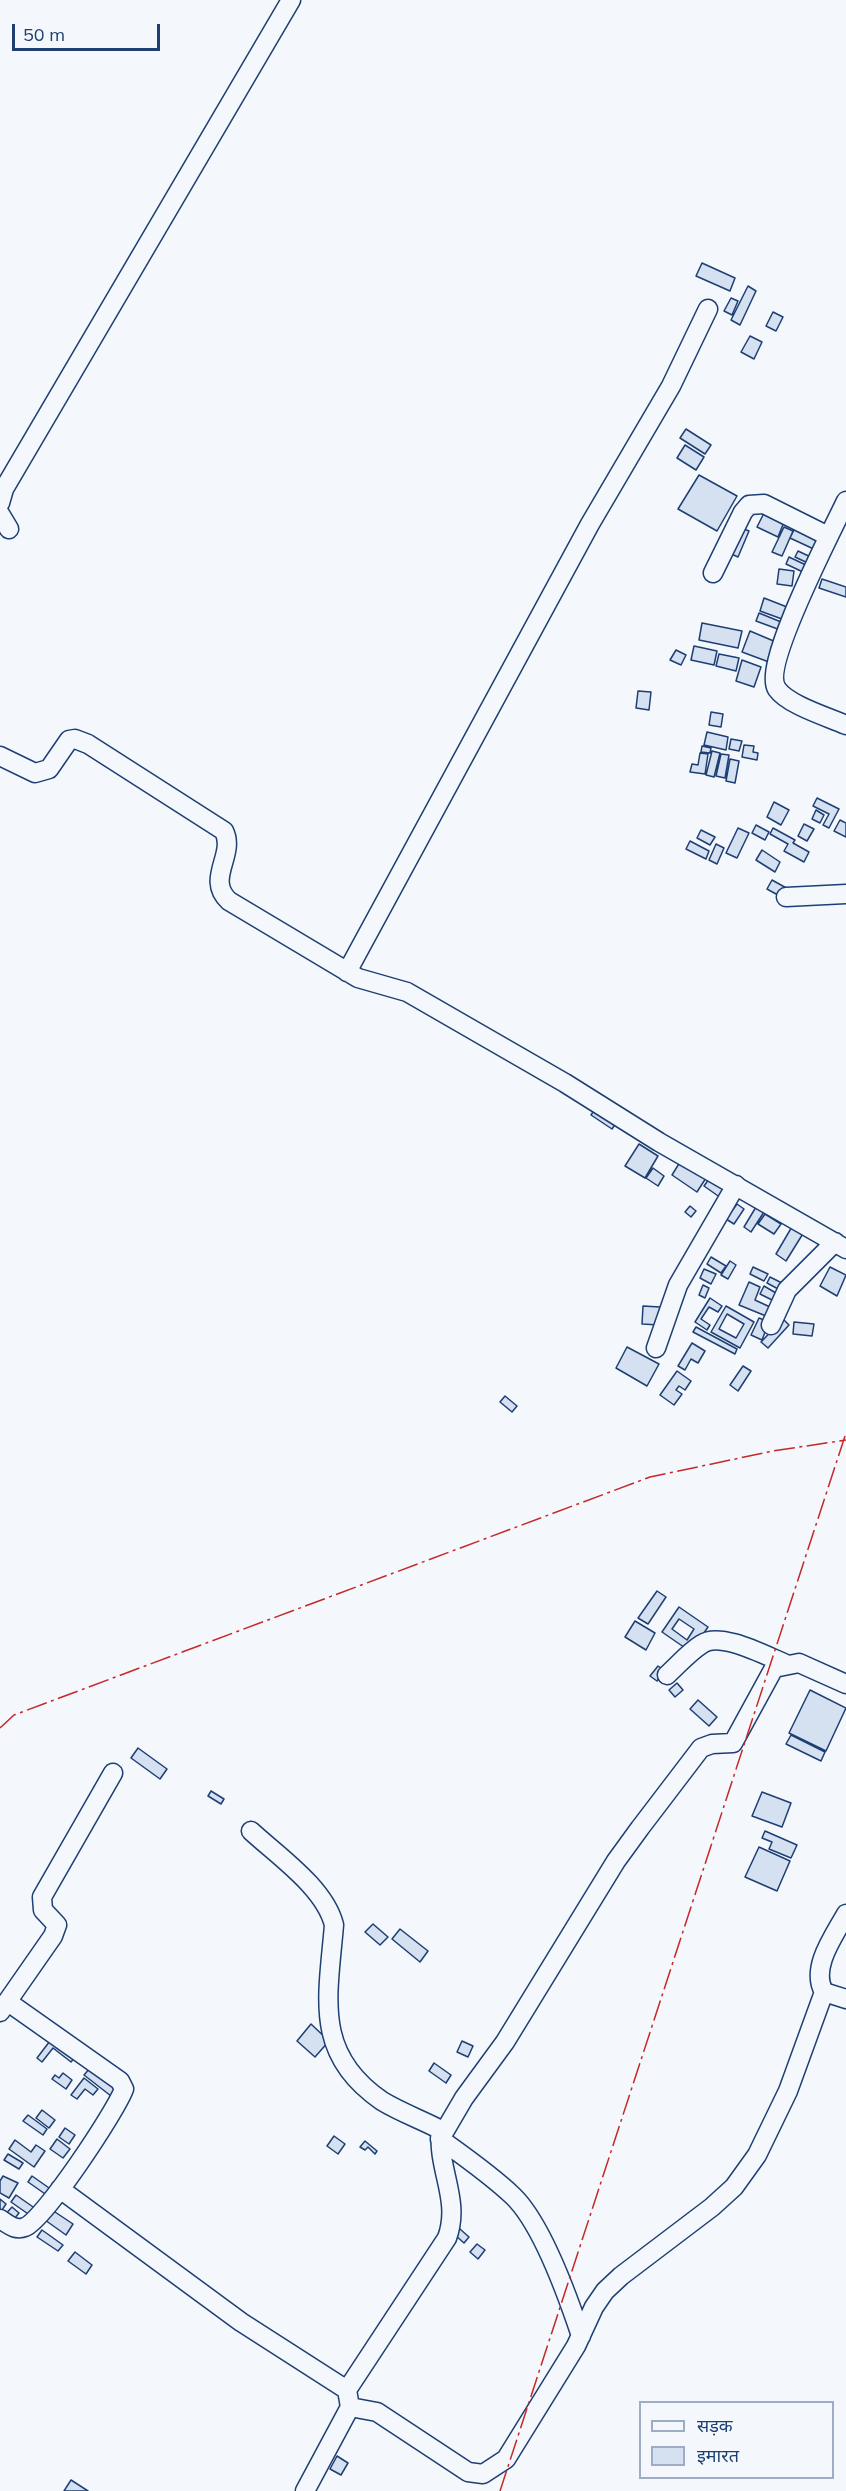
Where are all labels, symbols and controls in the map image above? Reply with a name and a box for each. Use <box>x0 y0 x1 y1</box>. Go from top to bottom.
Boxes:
scale bar <box>15 12 164 50</box>
text: 50 m <box>23 23 65 46</box>
legend <box>639 2401 834 2479</box>
text: सड़क <box>697 2414 733 2437</box>
text: इमारत <box>697 2444 739 2467</box>

